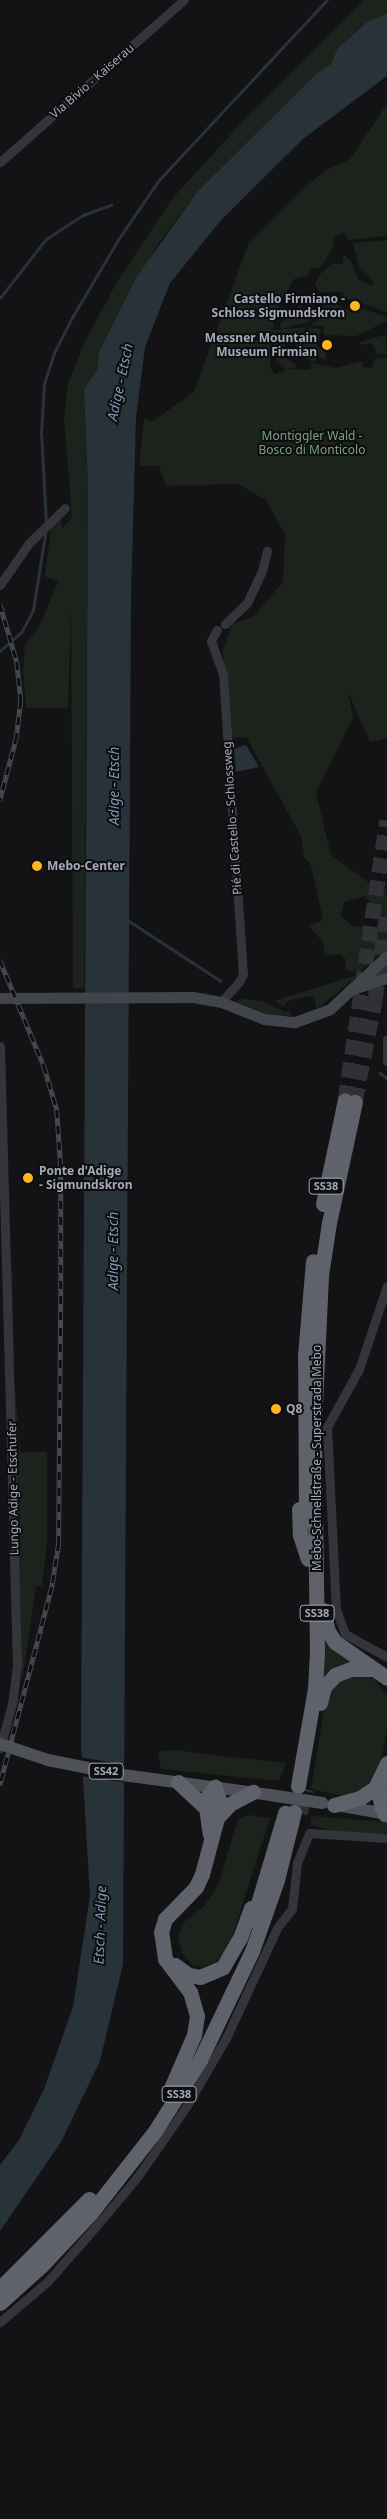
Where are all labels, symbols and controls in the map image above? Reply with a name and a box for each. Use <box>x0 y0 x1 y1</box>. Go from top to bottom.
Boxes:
street label: Via Bivio - Kaiserau <box>47 41 137 121</box>
place label: Castello Firmiano - Schloss Sigmundskron <box>212 292 345 320</box>
marker: Castello Firmiano - Schloss Sigmundskron <box>349 300 361 312</box>
place label: Messner Mountain Museum Firmian <box>205 331 317 359</box>
marker: Messner Mountain Museum Firmian <box>321 339 333 351</box>
water label: Adige - Etsch <box>104 342 136 422</box>
park label: Montiggler Wald - Bosco di Monticolo <box>259 429 365 457</box>
street label: Pié di Castello - Schlossweg <box>219 741 245 895</box>
water label: Adige - Etsch <box>106 747 122 825</box>
place label: Mebo-Center <box>47 859 125 873</box>
marker: Mebo-Center <box>31 860 43 872</box>
place label: Ponte d'Adige - Sigmundskron <box>39 1164 133 1192</box>
marker: Ponte d'Adige - Sigmundskron <box>21 1171 35 1185</box>
road number: SS38 <box>308 1178 344 1194</box>
water label: Adige - Etsch <box>105 1212 121 1290</box>
street label: Mebo-Schnellstraße - Superstrada Mebo <box>310 1345 324 1571</box>
place label: Q8 <box>286 1402 302 1416</box>
marker: Q8 <box>270 1403 282 1415</box>
street label: Lungo Adige - Etschufer <box>5 1421 21 1555</box>
road number: SS38 <box>300 1605 334 1622</box>
road number: SS42 <box>88 1762 124 1780</box>
water label: Etsch - Adige <box>90 1885 110 1965</box>
road number: SS38 <box>162 2086 196 2102</box>

